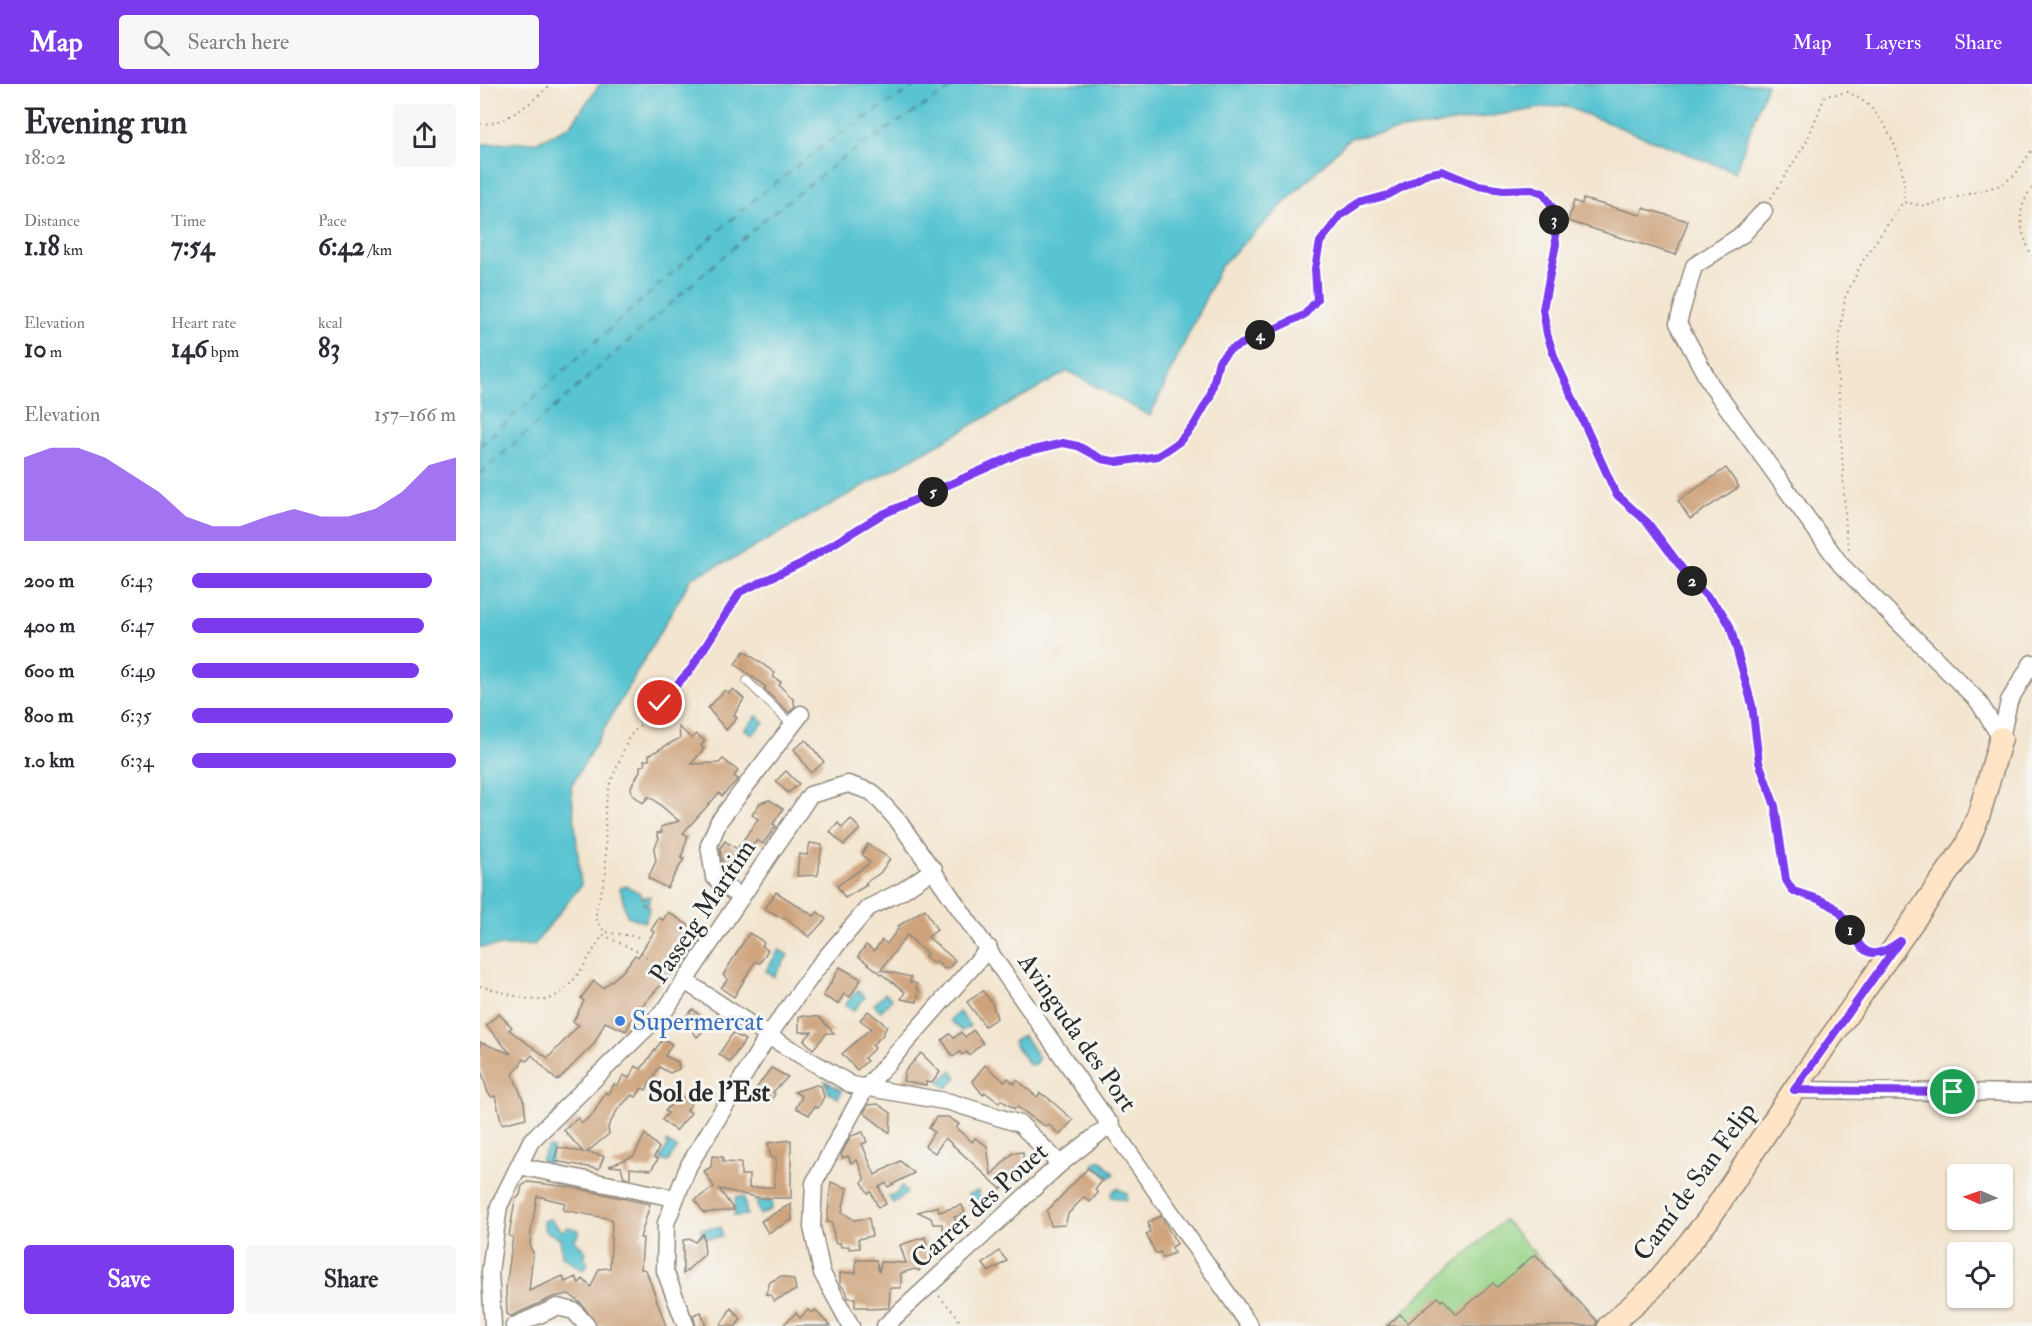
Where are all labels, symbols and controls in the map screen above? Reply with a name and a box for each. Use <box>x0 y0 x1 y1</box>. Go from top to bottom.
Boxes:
search box <box>119 15 539 69</box>
text: Map <box>30 25 83 60</box>
icon: search <box>140 26 173 59</box>
text: Search here <box>188 28 289 56</box>
text: Map <box>1792 29 1832 56</box>
text: Layers <box>1865 29 1921 56</box>
text: Share <box>1954 29 2002 56</box>
text: Evening run <box>24 102 187 143</box>
button: share <box>393 104 456 167</box>
text: 18:02 <box>24 145 66 170</box>
pin: 3 <box>1539 205 1569 235</box>
text: 3 <box>1551 210 1557 230</box>
text: Distance <box>24 211 80 231</box>
text: Time <box>171 211 206 231</box>
text: Pace <box>318 211 347 231</box>
text: 1.18 <box>24 231 60 263</box>
text: 7:54 <box>171 231 214 263</box>
text: 6:42 <box>318 231 365 263</box>
text: km <box>60 240 83 260</box>
text: /km <box>365 240 392 260</box>
text: Elevation <box>24 313 85 333</box>
text: Heart rate <box>171 313 236 333</box>
text: kcal <box>318 313 343 333</box>
pin: 4 <box>1245 320 1275 350</box>
text: 4 <box>1256 325 1264 345</box>
text: 10 <box>24 333 46 365</box>
text: 146 <box>171 333 207 365</box>
text: 83 <box>318 333 340 365</box>
text: m <box>46 342 62 362</box>
text: bpm <box>207 342 239 362</box>
text: Elevation <box>24 402 100 427</box>
text: 157–166 m <box>374 402 456 427</box>
pin: 5 <box>918 477 948 507</box>
text: 5 <box>929 482 937 502</box>
pin: 2 <box>1677 566 1707 596</box>
text: 200 m <box>24 568 74 593</box>
text: 6:43 <box>120 568 154 593</box>
text: 2 <box>1688 571 1696 591</box>
text: 400 m <box>24 613 75 638</box>
text: 6:47 <box>120 613 155 638</box>
text: 600 m <box>24 658 74 683</box>
text: 6:49 <box>120 658 156 683</box>
pin <box>634 677 685 728</box>
icon: check <box>643 686 676 719</box>
text: 800 m <box>24 703 74 728</box>
text: 6:35 <box>120 703 152 728</box>
text: 1.0 km <box>24 748 75 773</box>
text: 6:34 <box>120 748 153 773</box>
street label: Passeig Marítim <box>643 833 763 990</box>
pin: 1 <box>1835 915 1865 945</box>
text: 1 <box>1847 920 1853 940</box>
street label: Avinguda des Port <box>1010 946 1144 1118</box>
place label: Supermercat <box>632 1006 764 1039</box>
marker: Supermercat <box>613 1014 627 1028</box>
pin <box>1927 1066 1978 1117</box>
icon: arrive <box>1936 1075 1969 1108</box>
district label: Sol de l'Est <box>648 1076 770 1109</box>
street label: Camí de San Felip <box>1626 1096 1764 1268</box>
street label: Carrer des Pouet <box>905 1136 1055 1275</box>
north arrow <box>1947 1164 2013 1230</box>
map controls <box>1947 1164 2013 1308</box>
button: locate <box>1947 1242 2013 1308</box>
button: Save <box>24 1245 234 1314</box>
button: Share <box>246 1245 456 1314</box>

